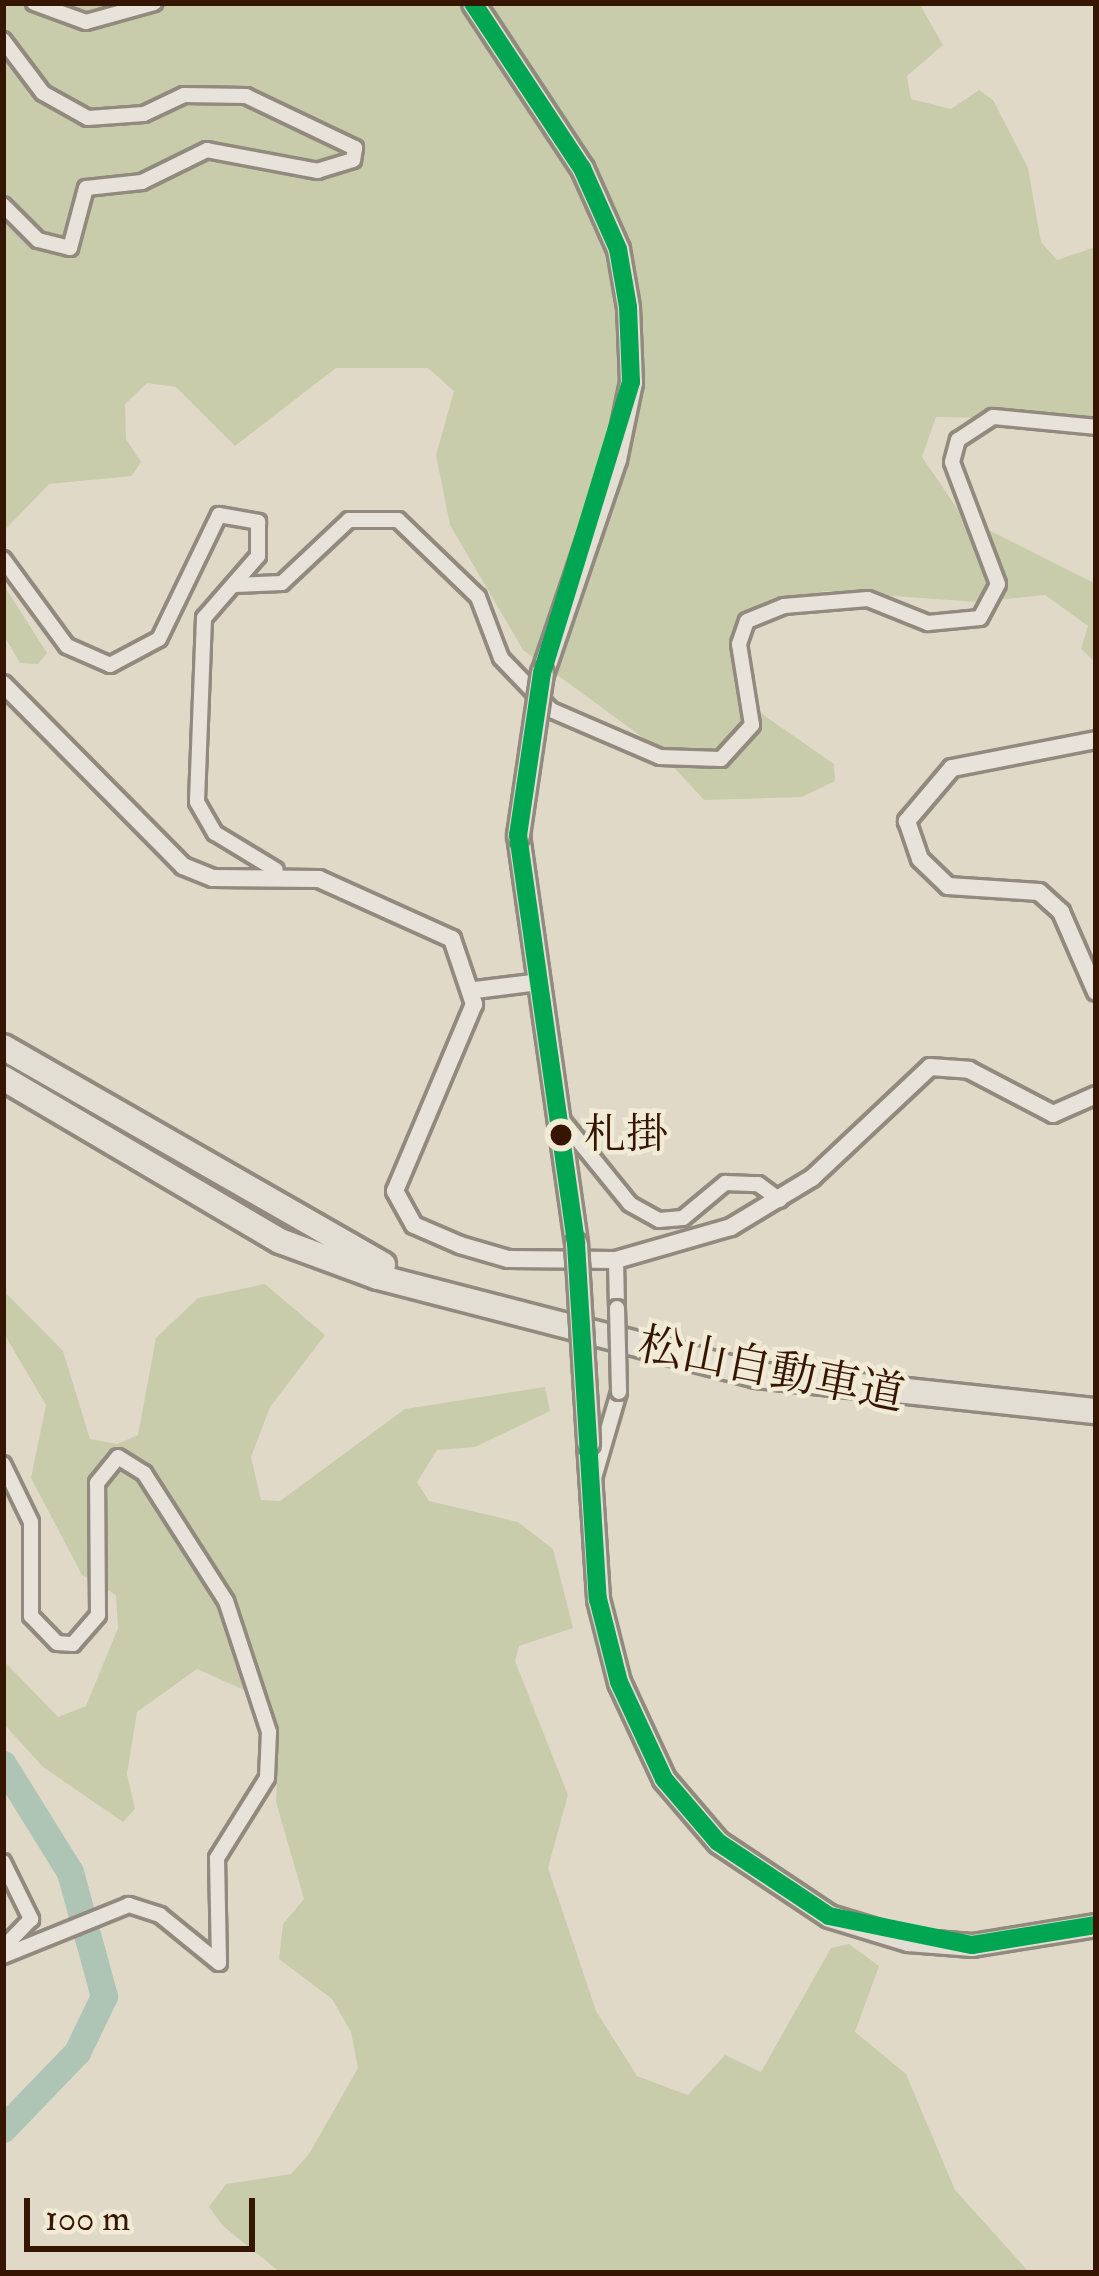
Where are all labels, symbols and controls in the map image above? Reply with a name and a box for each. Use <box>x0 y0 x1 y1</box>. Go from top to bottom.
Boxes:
place label: 札掛 <box>584 1110 668 1160</box>
marker: 札掛 <box>550 1124 572 1146</box>
street label: 松山自動車道 <box>633 1319 909 1423</box>
scale bar <box>30 2174 261 2248</box>
text: 100 m <box>45 2196 130 2241</box>

